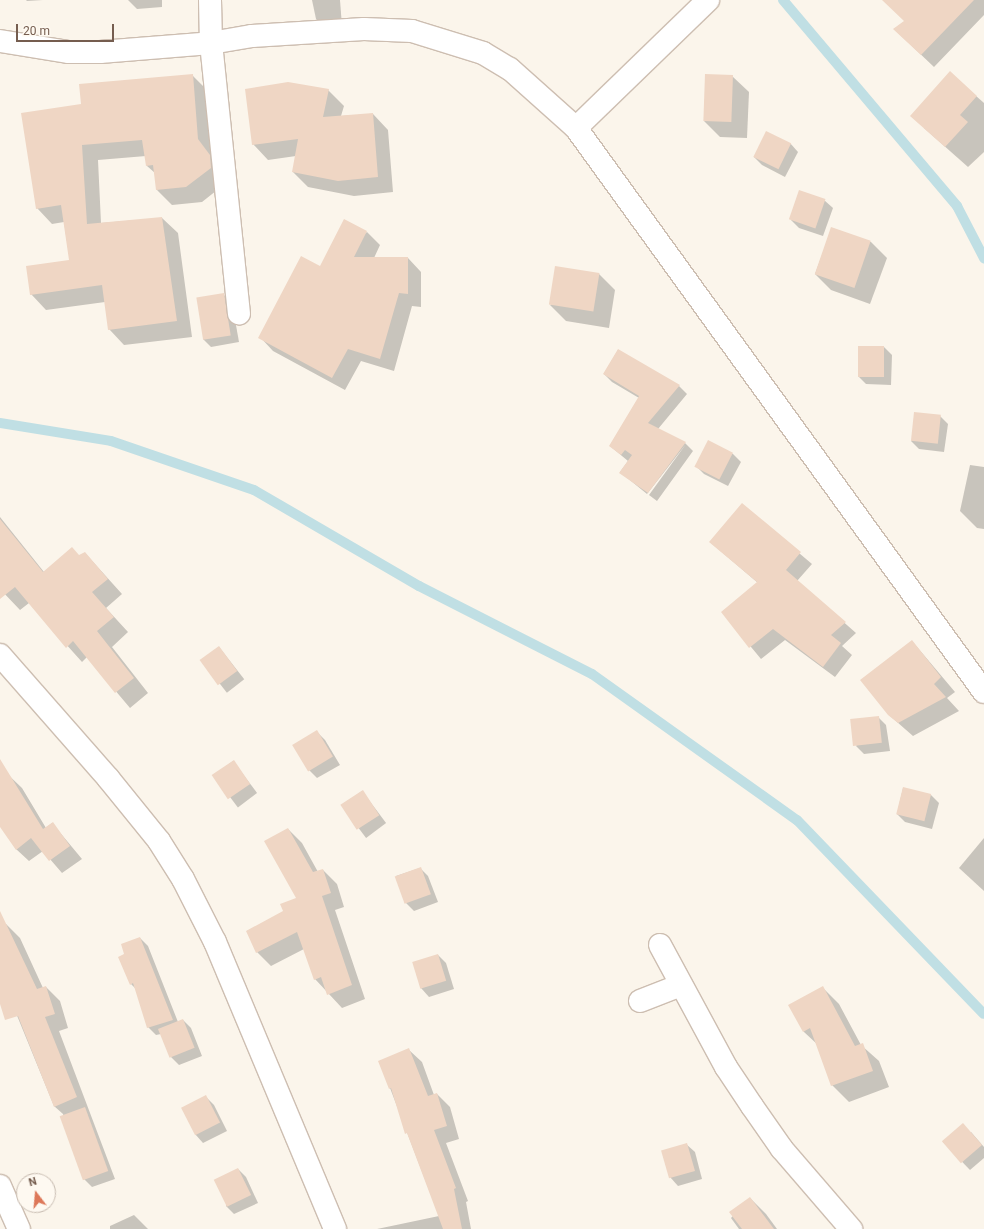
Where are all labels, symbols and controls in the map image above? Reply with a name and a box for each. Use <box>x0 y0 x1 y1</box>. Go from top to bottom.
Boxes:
scale bar <box>18 16 116 42</box>
text: 20 m <box>23 24 50 38</box>
north arrow <box>16 1173 56 1213</box>
text: N <box>27 1175 38 1189</box>

